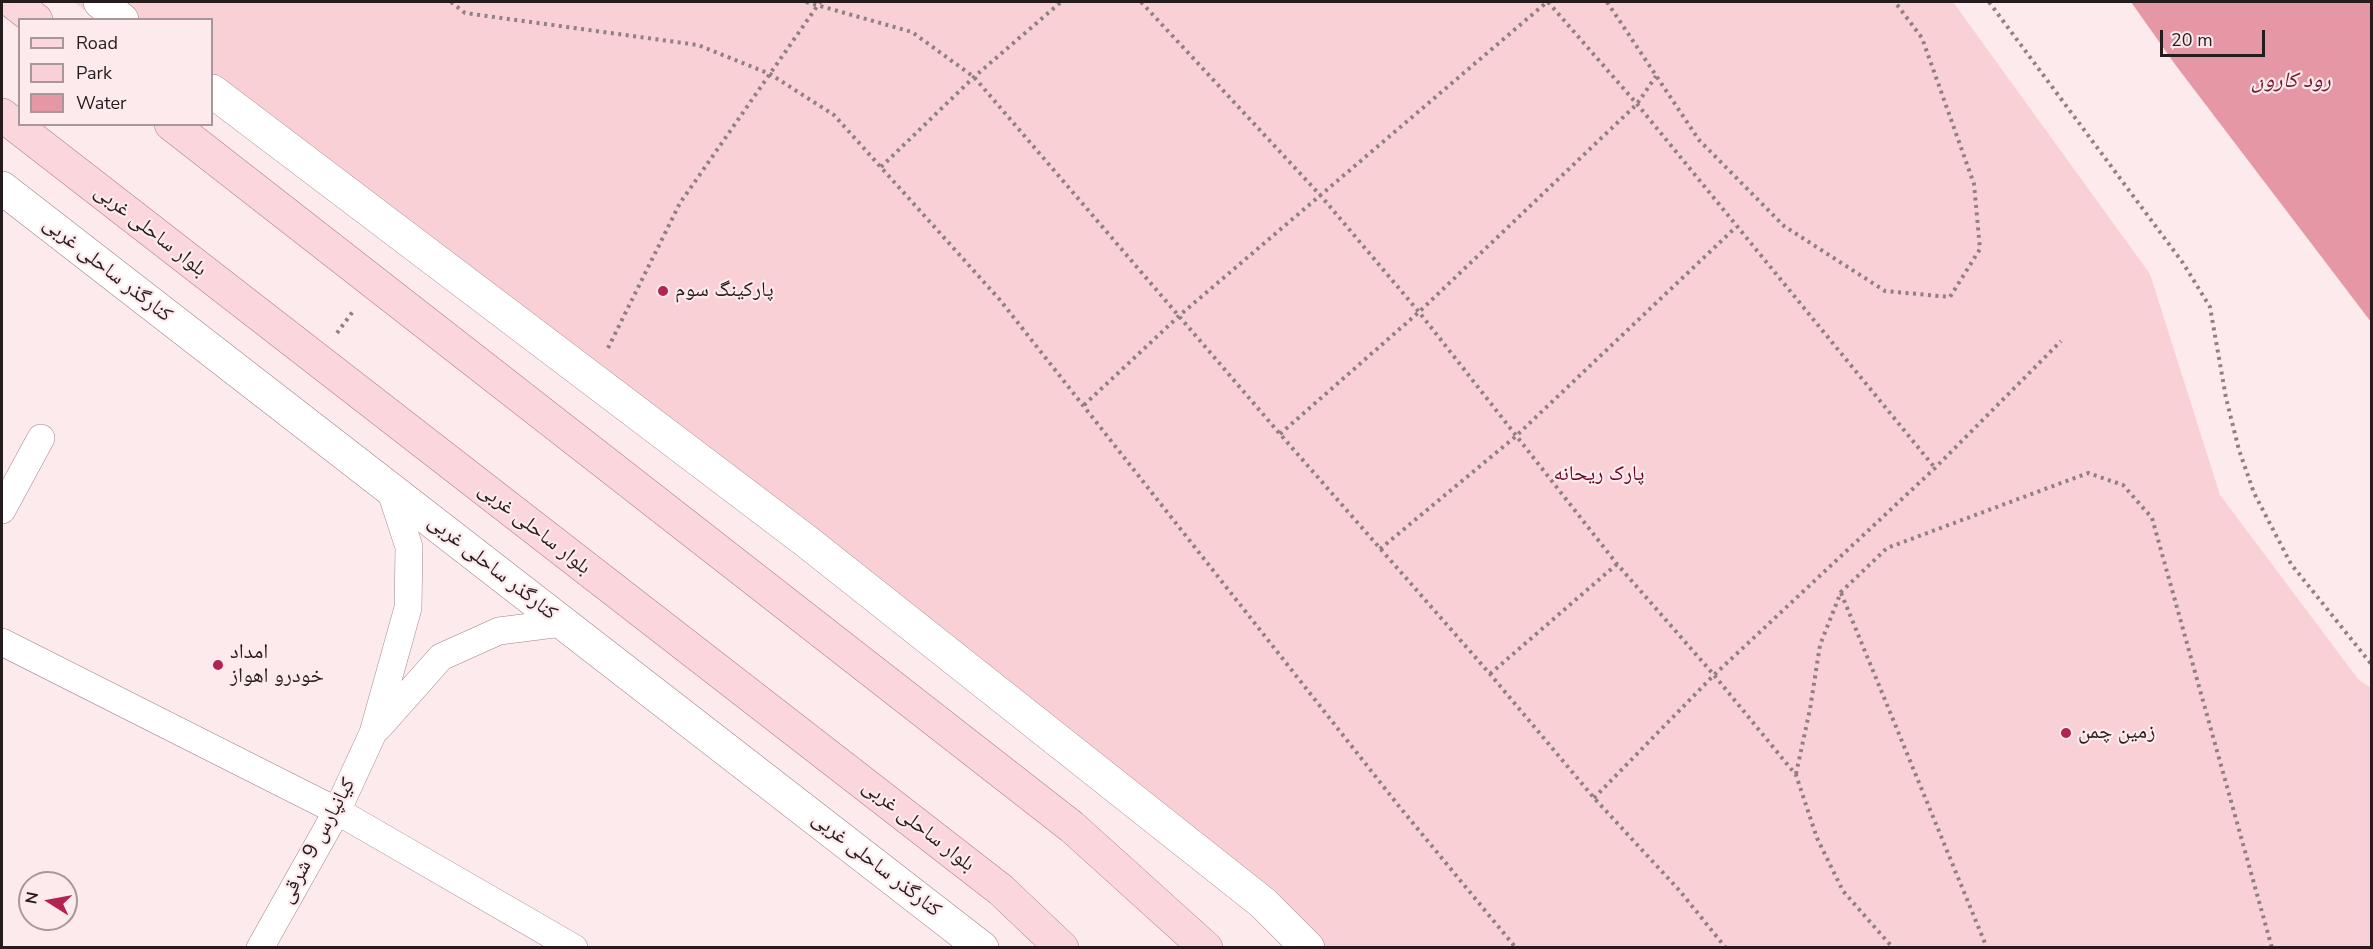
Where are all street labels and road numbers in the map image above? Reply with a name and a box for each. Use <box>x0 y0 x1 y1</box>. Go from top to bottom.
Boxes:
street label: بلوار ساحلی غربی <box>89 179 211 283</box>
street label: کنارگذر ساحلی غربی <box>37 212 177 328</box>
street label: بلوار ساحلی غربی <box>473 477 595 581</box>
street label: کنارگذر ساحلی غربی <box>422 510 562 626</box>
street label: کیانپارس 9 شرقی <box>274 774 362 908</box>
street label: بلوار ساحلی غربی <box>857 774 979 878</box>
street label: کنارگذر ساحلی غربی <box>806 807 946 923</box>

